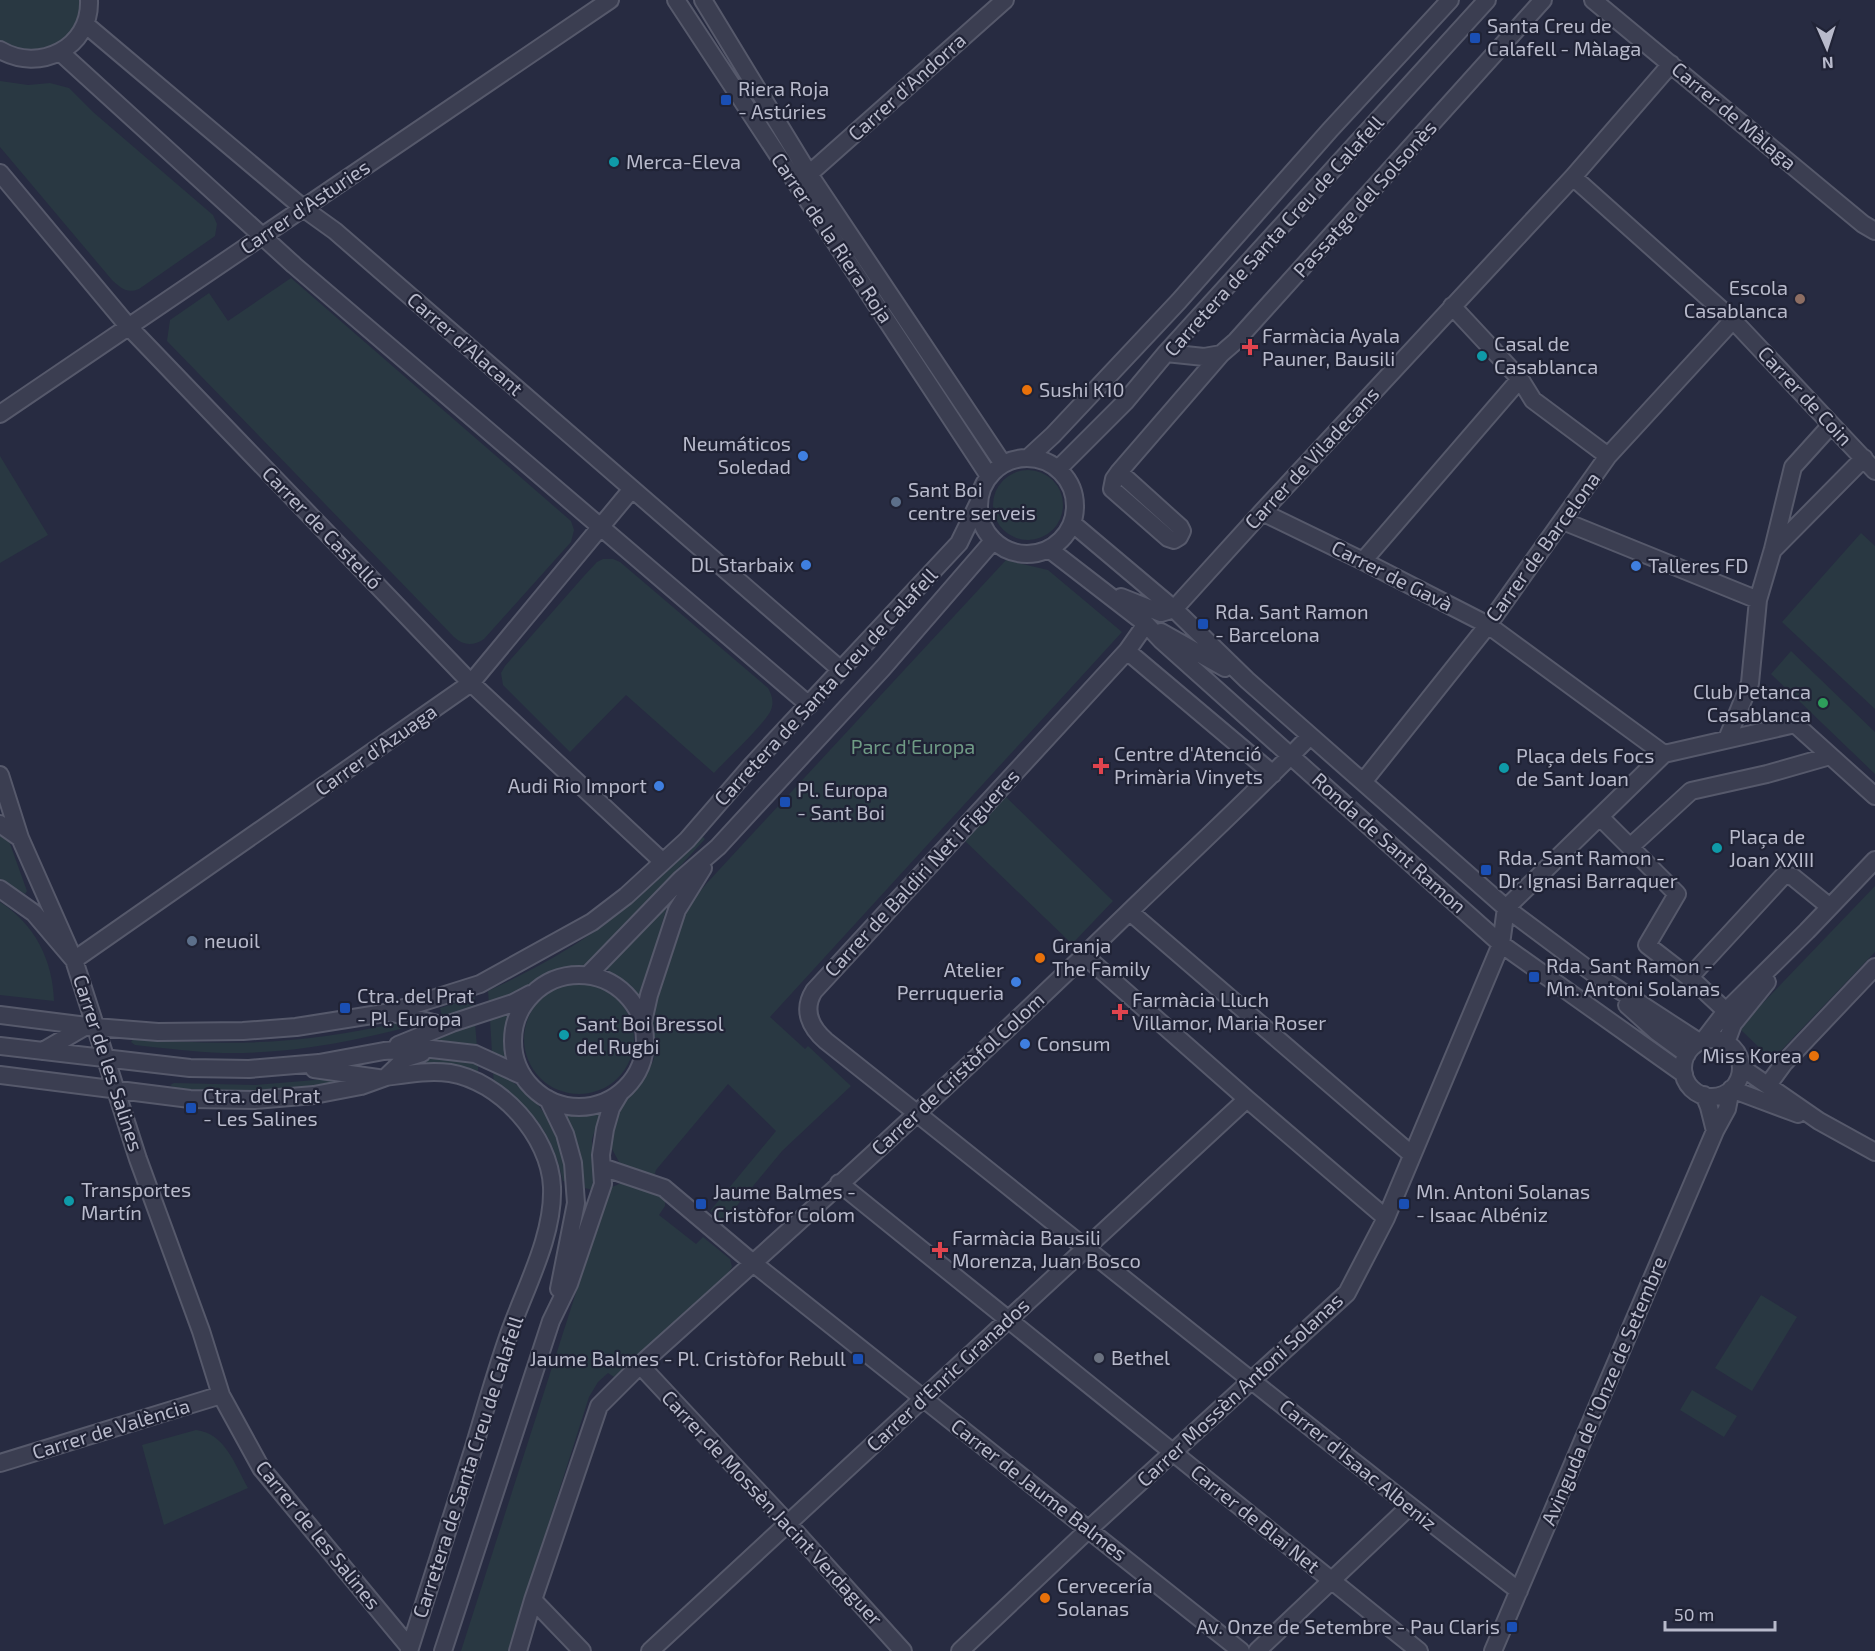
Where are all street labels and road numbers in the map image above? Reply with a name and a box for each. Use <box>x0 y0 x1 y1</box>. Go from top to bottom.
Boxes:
street label: Carrer d'Andorra <box>843 27 970 145</box>
street label: Carrer de Màlaga <box>1668 56 1802 174</box>
street label: Carretera de Santa Creu de Calafell <box>1159 110 1388 361</box>
street label: Passatge del Solsonès <box>1288 115 1441 282</box>
street label: Carrer de la Riera Roja <box>767 148 899 327</box>
street label: Carrer d'Asturies <box>235 154 374 258</box>
street label: Carrer d'Alacant <box>403 287 529 400</box>
street label: Carrer de Coin <box>1754 341 1858 450</box>
street label: Carrer de Viladecans <box>1239 381 1383 534</box>
street label: Carrer de Castelló <box>258 461 388 594</box>
street label: Carrer de Barcelona <box>1480 467 1605 626</box>
street label: Carrer de Gavà <box>1328 534 1457 616</box>
street label: Carretera de Santa Creu de Calafell <box>709 563 942 810</box>
street label: Carrer d'Azuaga <box>310 698 441 800</box>
street label: Carrer de Baldiri Net i Figueres <box>819 764 1024 981</box>
street label: Ronda de Sant Ramon <box>1308 767 1471 918</box>
street label: Carrer de les Salines <box>69 971 149 1154</box>
street label: Carrer de Cristòfol Colom <box>866 987 1049 1160</box>
street label: Avinguda de l'Onze de Setembre <box>1535 1253 1671 1529</box>
street label: Carrer Mossèn Antoni Solanas <box>1131 1287 1347 1491</box>
street label: Carrer d'Enric Granados <box>861 1293 1034 1456</box>
street label: Carretera de Santa Creu de Calafell <box>407 1313 527 1621</box>
street label: Carrer de Mossèn Jacint Verdaguer <box>657 1385 888 1630</box>
street label: Carrer de València <box>29 1393 193 1463</box>
street label: Carrer d'Isaac Albeniz <box>1275 1394 1442 1535</box>
street label: Carrer de Jaume Balmes <box>947 1413 1132 1565</box>
street label: Carrer de les Salines <box>251 1455 386 1614</box>
street label: Carrer de Blai Net <box>1186 1459 1325 1578</box>

